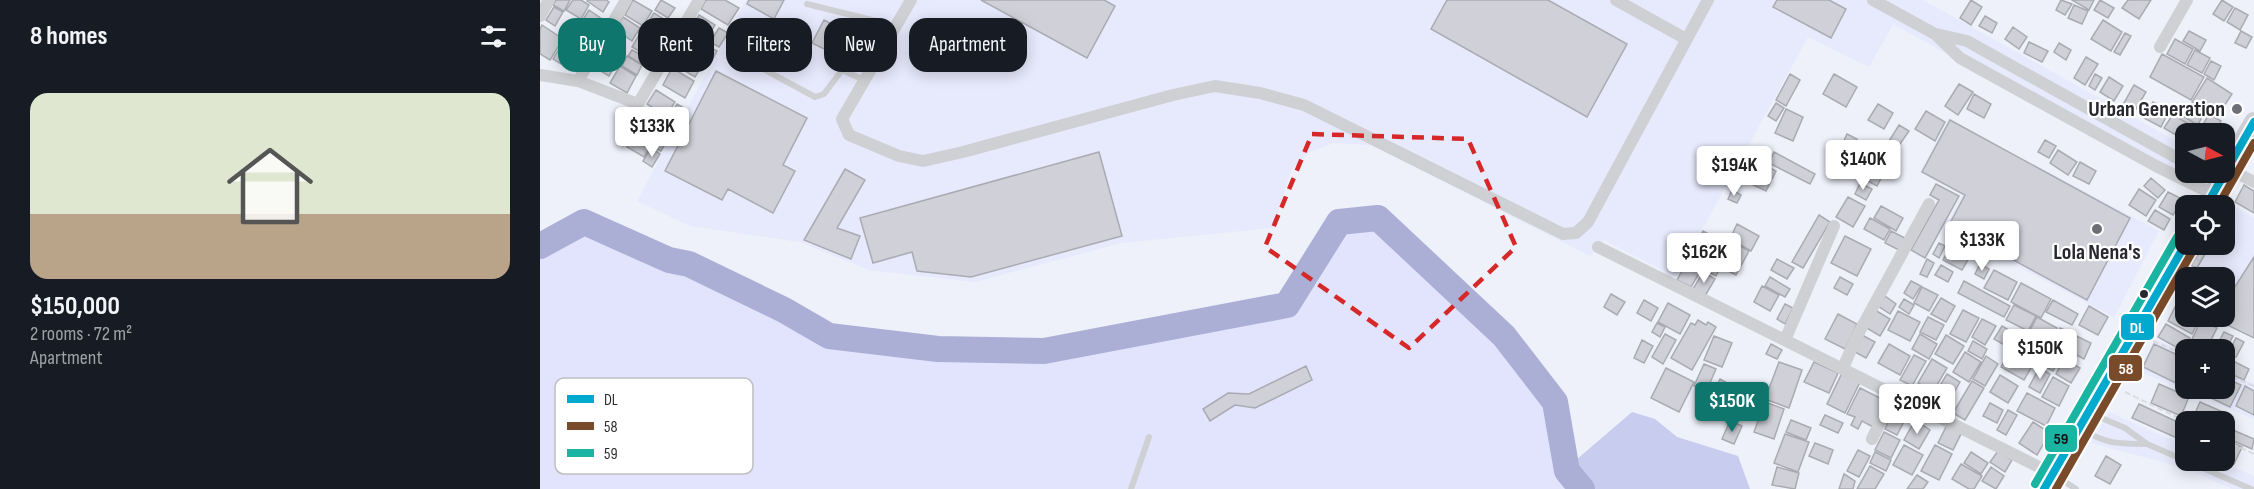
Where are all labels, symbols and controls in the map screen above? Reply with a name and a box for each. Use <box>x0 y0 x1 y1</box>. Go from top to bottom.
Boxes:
chip: Buy <box>558 18 626 72</box>
chip: Rent <box>638 18 714 72</box>
chip: Filters <box>726 18 812 72</box>
chip: New <box>824 18 897 72</box>
chip: Apartment <box>909 18 1027 72</box>
icon: filters <box>477 20 510 53</box>
text: 8 homes <box>30 21 108 52</box>
place label: Urban Generation <box>2088 96 2225 123</box>
marker: Urban Generation <box>2230 102 2244 116</box>
pin: $133K <box>610 107 694 158</box>
text: $133K <box>629 114 675 138</box>
north arrow <box>2175 123 2235 183</box>
map controls <box>2175 123 2235 471</box>
icon: home <box>216 132 324 240</box>
pin: $140K <box>1821 140 1905 191</box>
pin: $194K <box>1692 146 1776 197</box>
text: $140K <box>1840 147 1886 171</box>
text: $194K <box>1711 153 1757 177</box>
button: locate <box>2175 195 2235 255</box>
pin: $133K <box>1940 221 2024 272</box>
marker: Lola Nena's <box>2090 222 2104 236</box>
text: $133K <box>1959 228 2005 252</box>
pin: $162K <box>1662 233 1746 284</box>
place label: Lola Nena's <box>2053 239 2141 266</box>
text: $162K <box>1681 240 1727 264</box>
button: layers <box>2175 267 2235 327</box>
unlabelled marker <box>2138 288 2150 300</box>
text: $150,000 <box>30 291 120 322</box>
line badge: DL <box>2120 313 2155 341</box>
text: DL <box>2130 319 2145 338</box>
text: 2 rooms · 72 m² <box>30 322 132 346</box>
pin: $150K <box>1998 329 2082 380</box>
text: $150K <box>2017 336 2063 360</box>
button: + <box>2175 339 2235 399</box>
text: Apartment <box>30 346 103 370</box>
line badge: 58 <box>2108 354 2143 382</box>
text: 58 <box>2119 360 2134 379</box>
legend <box>555 378 753 474</box>
pin: $150K <box>1690 382 1774 433</box>
pin: $209K <box>1875 384 1959 435</box>
text: $150K <box>1709 389 1755 413</box>
text: DL <box>604 391 618 410</box>
text: $209K <box>1893 391 1941 415</box>
button: − <box>2175 411 2235 471</box>
text: 58 <box>604 418 617 437</box>
line badge: 59 <box>2044 424 2078 453</box>
text: 59 <box>2054 430 2068 449</box>
text: 59 <box>604 445 618 464</box>

